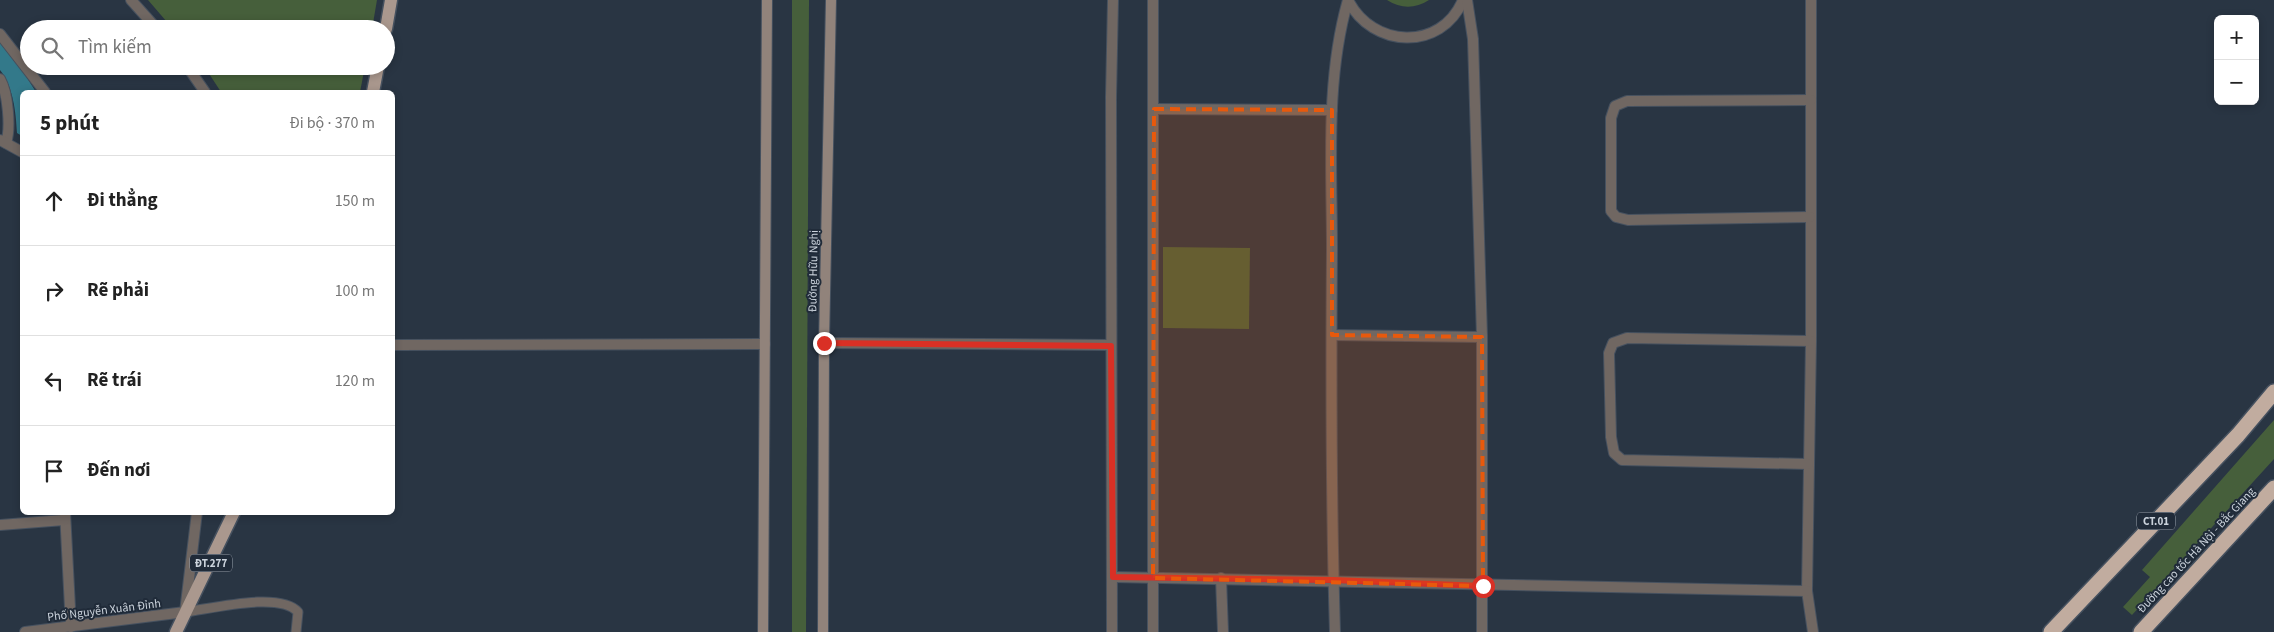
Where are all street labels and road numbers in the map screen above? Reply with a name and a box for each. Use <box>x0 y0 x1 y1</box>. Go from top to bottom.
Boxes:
street label: Đường Hữu Nghị <box>804 230 823 312</box>
street label: Đường cao tốc Hà Nội - Bắc Giang <box>2133 484 2259 617</box>
road number: CT.01 <box>2137 512 2175 530</box>
road number: ĐT.277 <box>190 554 232 572</box>
street label: Phố Nguyễn Xuân Đỉnh <box>46 595 162 626</box>

